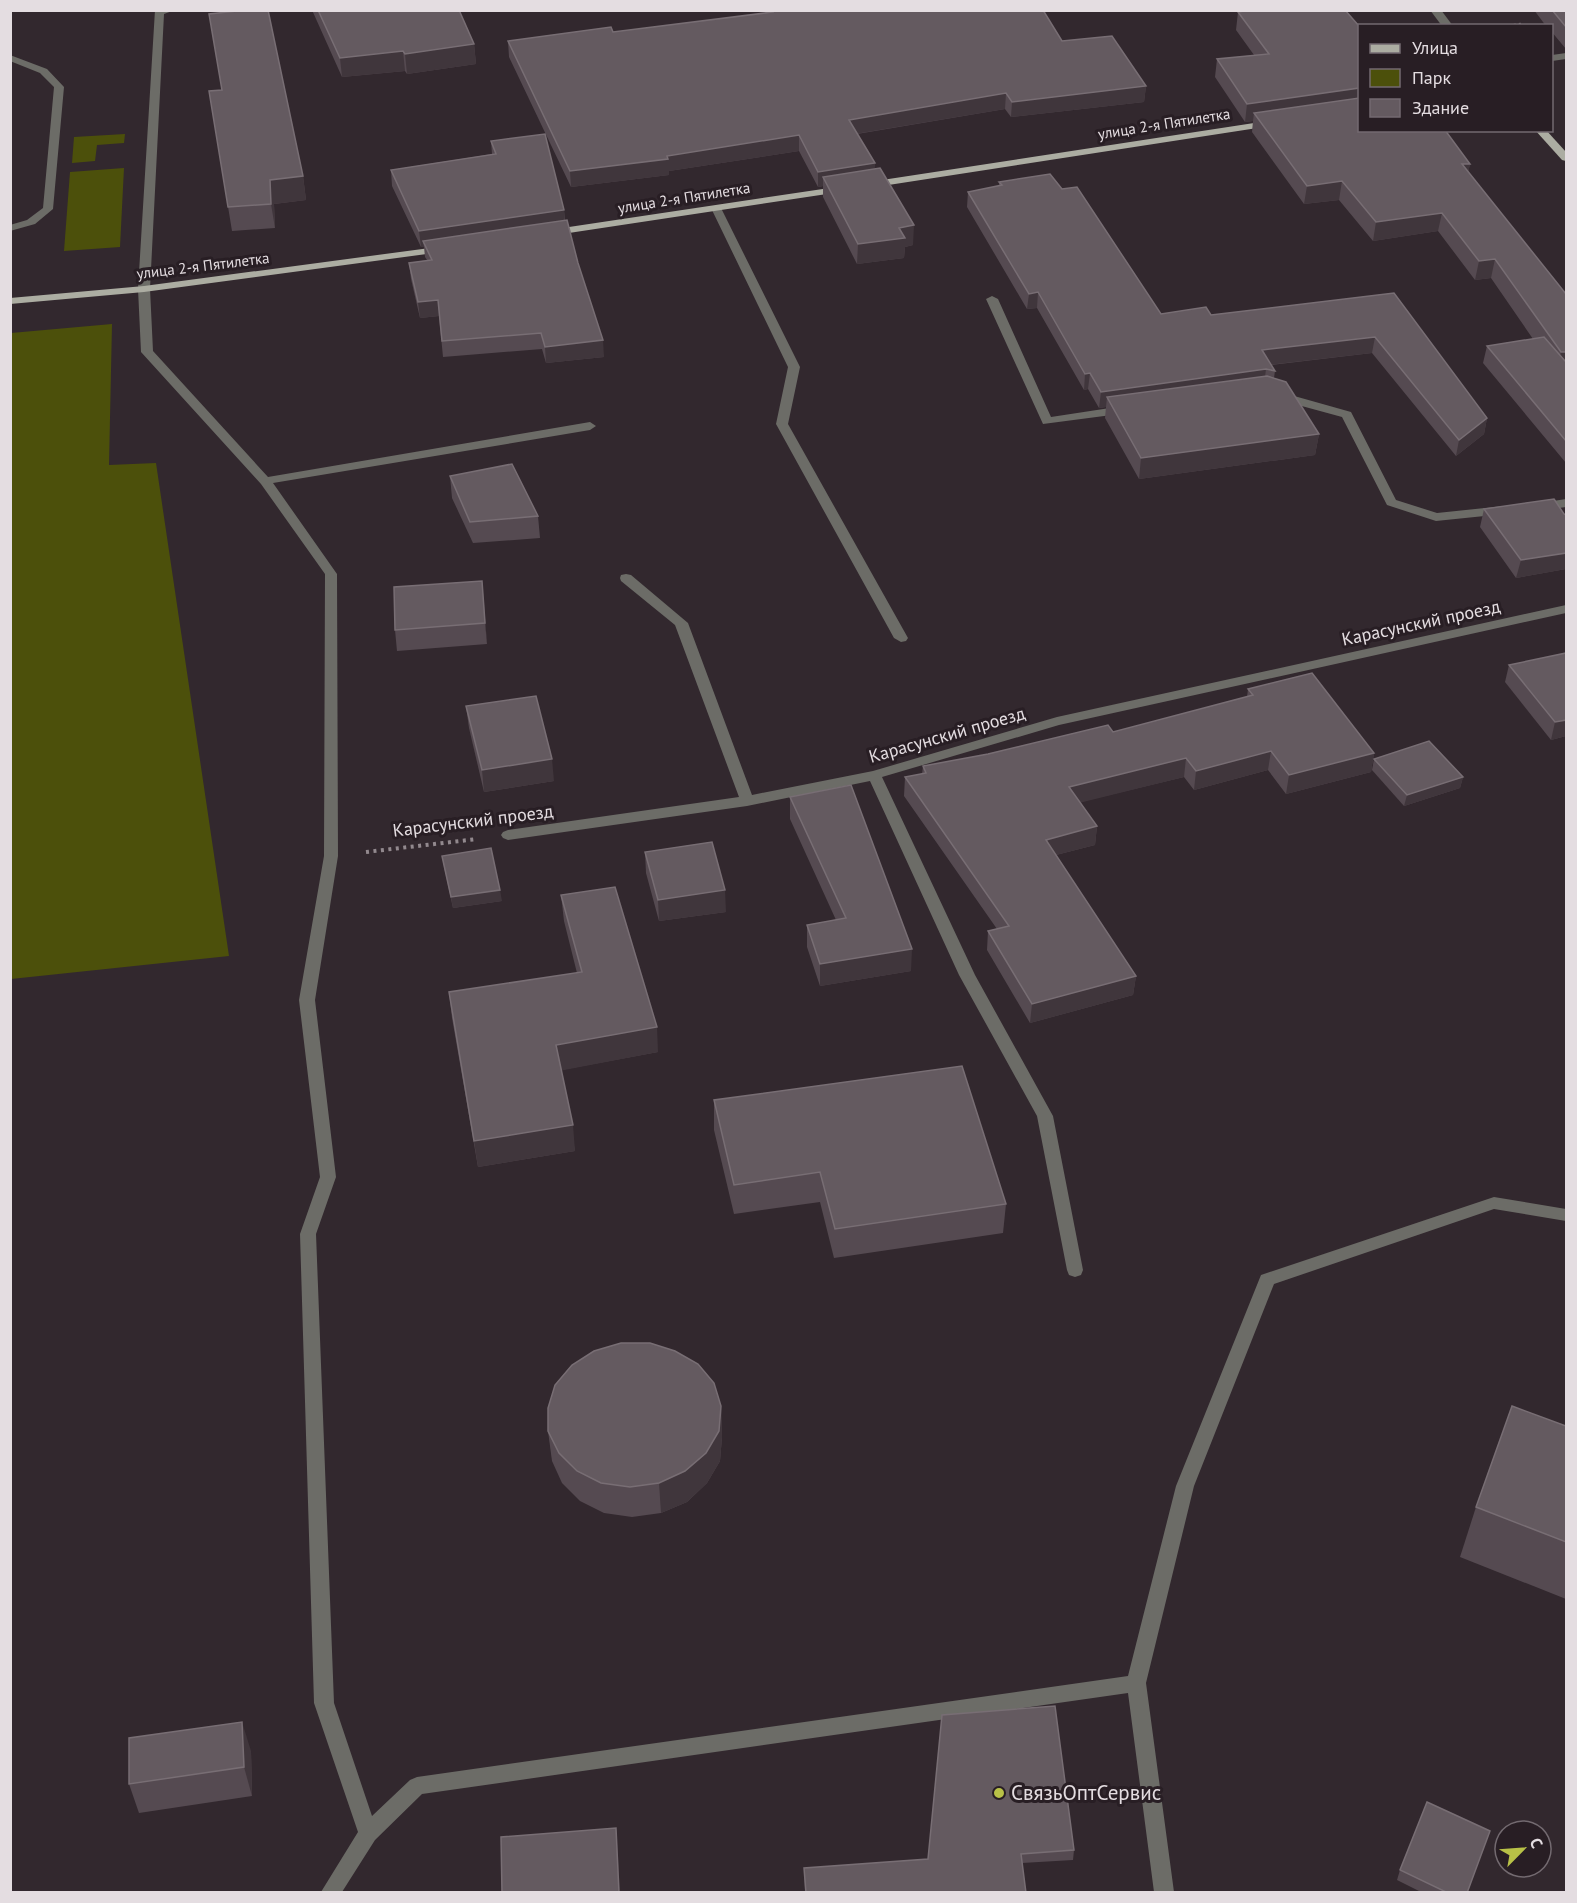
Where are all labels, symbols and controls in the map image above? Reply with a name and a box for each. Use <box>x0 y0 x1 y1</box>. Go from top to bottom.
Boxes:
legend <box>1358 24 1553 132</box>
text: Улица <box>1412 36 1458 59</box>
text: Парк <box>1412 66 1452 89</box>
text: Здание <box>1412 96 1469 119</box>
street label: улица 2-я Пятилетка <box>1096 104 1231 143</box>
street label: улица 2-я Пятилетка <box>616 178 751 217</box>
street label: улица 2-я Пятилетка <box>135 248 271 283</box>
street label: Карасунский проезд <box>1339 594 1503 651</box>
street label: Карасунский проезд <box>866 701 1028 768</box>
street label: Карасунский проезд <box>391 799 555 842</box>
place label: СвязьОптСервис <box>1011 1779 1161 1806</box>
marker: СвязьОптСервис <box>992 1786 1006 1800</box>
north arrow <box>1493 1819 1553 1879</box>
text: С <box>1526 1834 1548 1851</box>

